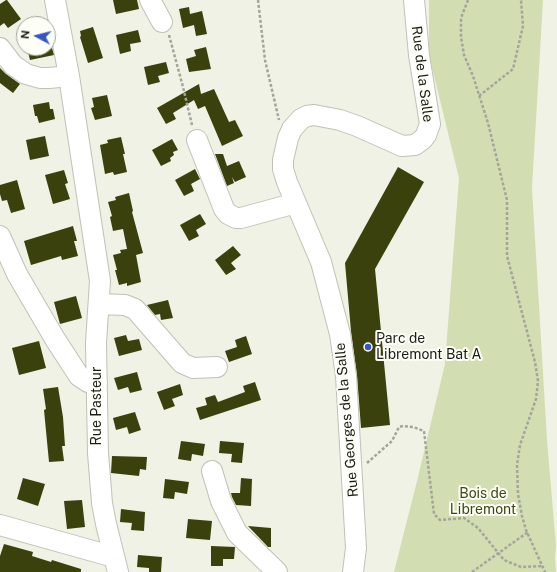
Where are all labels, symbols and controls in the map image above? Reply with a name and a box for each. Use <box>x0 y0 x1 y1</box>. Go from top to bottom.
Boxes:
north arrow <box>16 16 56 56</box>
street label: Rue de la Salle <box>408 25 436 123</box>
text: N <box>19 30 32 40</box>
place label: Parc de Libremont Bat A <box>376 331 482 364</box>
street label: Rue Georges de la Salle <box>332 342 362 498</box>
marker: Parc de Libremont Bat A <box>363 342 373 352</box>
street label: Rue Pasteur <box>89 366 105 446</box>
park label: Bois de Libremont <box>450 486 516 518</box>

